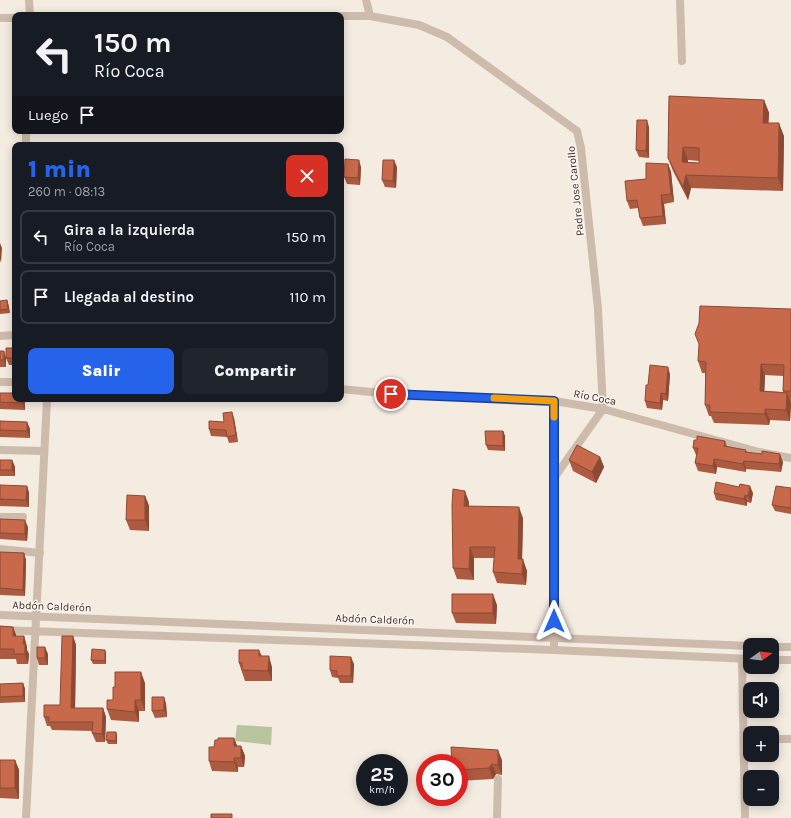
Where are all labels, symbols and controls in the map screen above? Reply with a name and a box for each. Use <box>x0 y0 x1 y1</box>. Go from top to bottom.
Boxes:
text: 150 m <box>94 26 172 59</box>
icon: left <box>28 28 80 80</box>
text: Río Coca <box>94 60 165 82</box>
icon: arrive <box>76 104 98 126</box>
text: Luego <box>28 106 68 124</box>
street label: Padre Jose Carollo <box>564 145 587 237</box>
text: 1 min <box>28 155 91 183</box>
button: close <box>286 155 328 197</box>
text: 260 m · 08:13 <box>28 184 105 199</box>
text: Gira a la izquierda <box>64 221 195 239</box>
icon: left <box>30 226 52 248</box>
text: 150 m <box>286 228 326 246</box>
text: Río Coca <box>64 239 115 254</box>
icon: arrive <box>30 286 52 308</box>
text: Llegada al destino <box>64 288 194 306</box>
text: 110 m <box>290 288 326 306</box>
button: Salir <box>28 348 174 394</box>
button: Compartir <box>182 348 328 394</box>
pin <box>374 377 408 411</box>
icon: arrive <box>380 383 402 405</box>
street label: Río Coca <box>572 387 617 408</box>
street label: Abdón Calderón <box>12 599 92 614</box>
position arrow <box>533 600 575 642</box>
street label: Abdón Calderón <box>335 612 415 627</box>
north arrow <box>743 638 779 674</box>
map controls <box>743 638 779 806</box>
button: sound <box>743 682 779 718</box>
button: + <box>743 726 779 762</box>
speed limit sign: 30 <box>416 754 468 806</box>
text: 25 <box>370 763 394 786</box>
button: − <box>743 770 779 806</box>
text: km/h <box>369 784 395 796</box>

